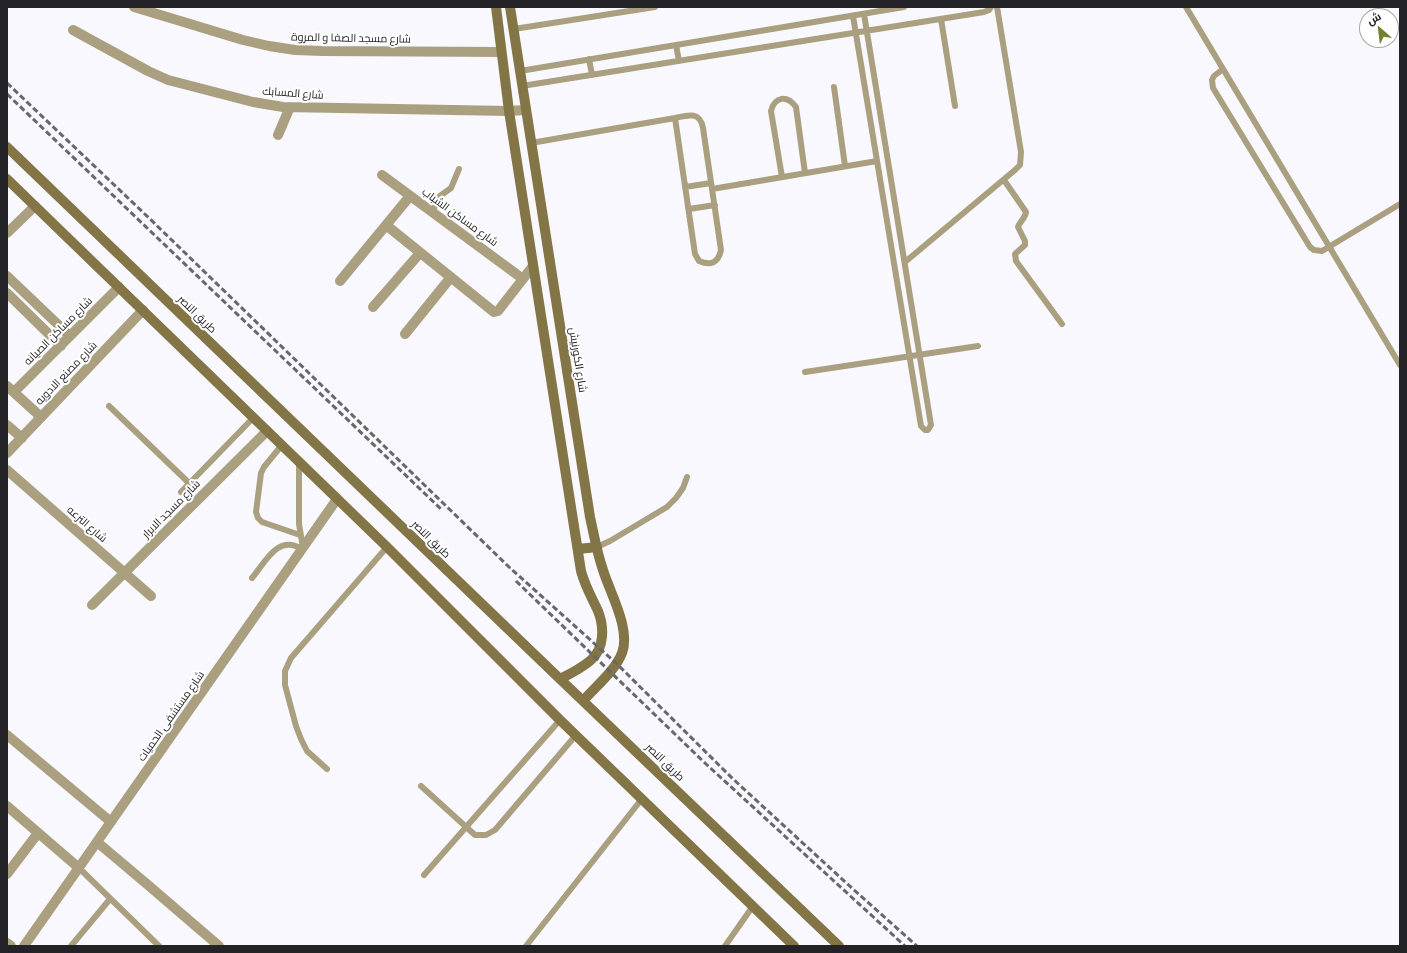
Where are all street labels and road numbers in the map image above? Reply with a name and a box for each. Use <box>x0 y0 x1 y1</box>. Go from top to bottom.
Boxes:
street label: شارع مسجد الصفا و المروة <box>291 30 411 46</box>
street label: شارع المسابك <box>262 84 324 102</box>
street label: شارع مساكن الشباب <box>419 185 501 249</box>
street label: طريق النصر <box>175 292 219 336</box>
street label: شارع مساكن الصيانه <box>21 294 95 368</box>
street label: شارع الكورنيش <box>566 326 590 394</box>
street label: شارع مصنع الادويه <box>32 339 100 407</box>
street label: شارع مسجد الابرار <box>139 477 203 541</box>
street label: شارع الترعه <box>64 503 110 545</box>
street label: طريق النصر <box>409 517 453 561</box>
street label: شارع مستشفى الحميات <box>135 668 207 764</box>
street label: طريق النصر <box>643 740 687 784</box>

